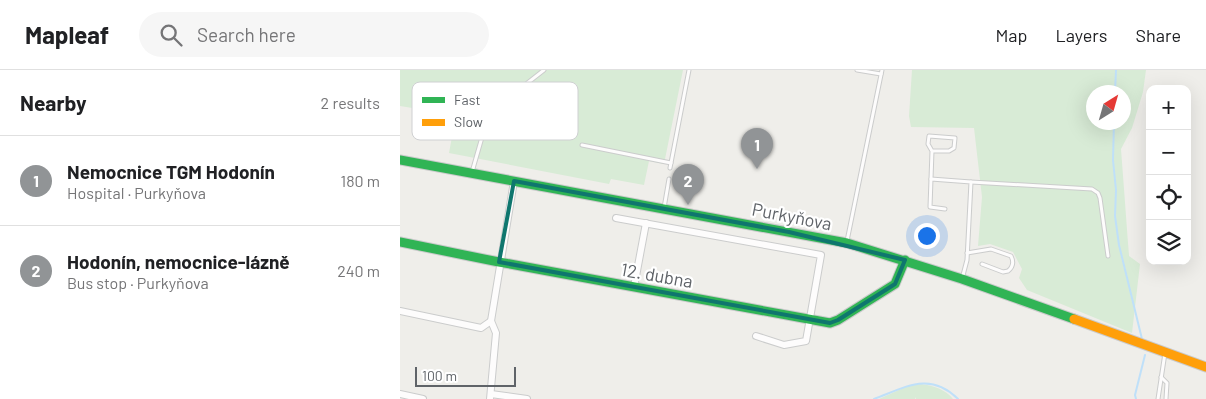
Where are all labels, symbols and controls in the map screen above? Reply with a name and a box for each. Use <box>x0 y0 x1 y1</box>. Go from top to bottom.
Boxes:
search box <box>139 12 489 57</box>
text: Mapleaf <box>25 20 109 49</box>
icon: search <box>157 21 185 49</box>
text: Search here <box>197 23 296 46</box>
text: Map <box>995 24 1027 46</box>
text: Layers <box>1055 24 1108 46</box>
text: Share <box>1136 24 1181 46</box>
legend <box>412 82 578 140</box>
north arrow <box>1086 85 1131 130</box>
map controls <box>1146 85 1191 265</box>
button: + <box>1146 85 1191 130</box>
text: Nearby <box>20 90 86 115</box>
text: Fast <box>454 91 480 108</box>
text: 2 results <box>321 93 380 112</box>
text: Slow <box>454 113 483 130</box>
pin: 1 <box>741 128 773 169</box>
button: − <box>1146 130 1191 175</box>
text: Nemocnice TGM Hodonín <box>67 160 275 183</box>
pin: 2 <box>672 164 704 205</box>
text: 1 <box>33 171 39 190</box>
text: 180 m <box>341 171 380 190</box>
button: locate <box>1146 175 1191 220</box>
text: Hospital · Purkyňova <box>67 183 206 202</box>
street label: Purkyňova <box>750 197 834 235</box>
button: layers <box>1146 220 1191 265</box>
your location <box>914 223 940 249</box>
text: Hodonín, nemocnice-lázně <box>67 250 290 273</box>
street label: 12. dubna <box>619 258 695 292</box>
text: 2 <box>32 261 40 280</box>
text: 240 m <box>337 261 380 280</box>
text: Bus stop · Purkyňova <box>67 273 209 292</box>
scale bar <box>415 364 516 387</box>
text: 100 m <box>422 367 457 384</box>

